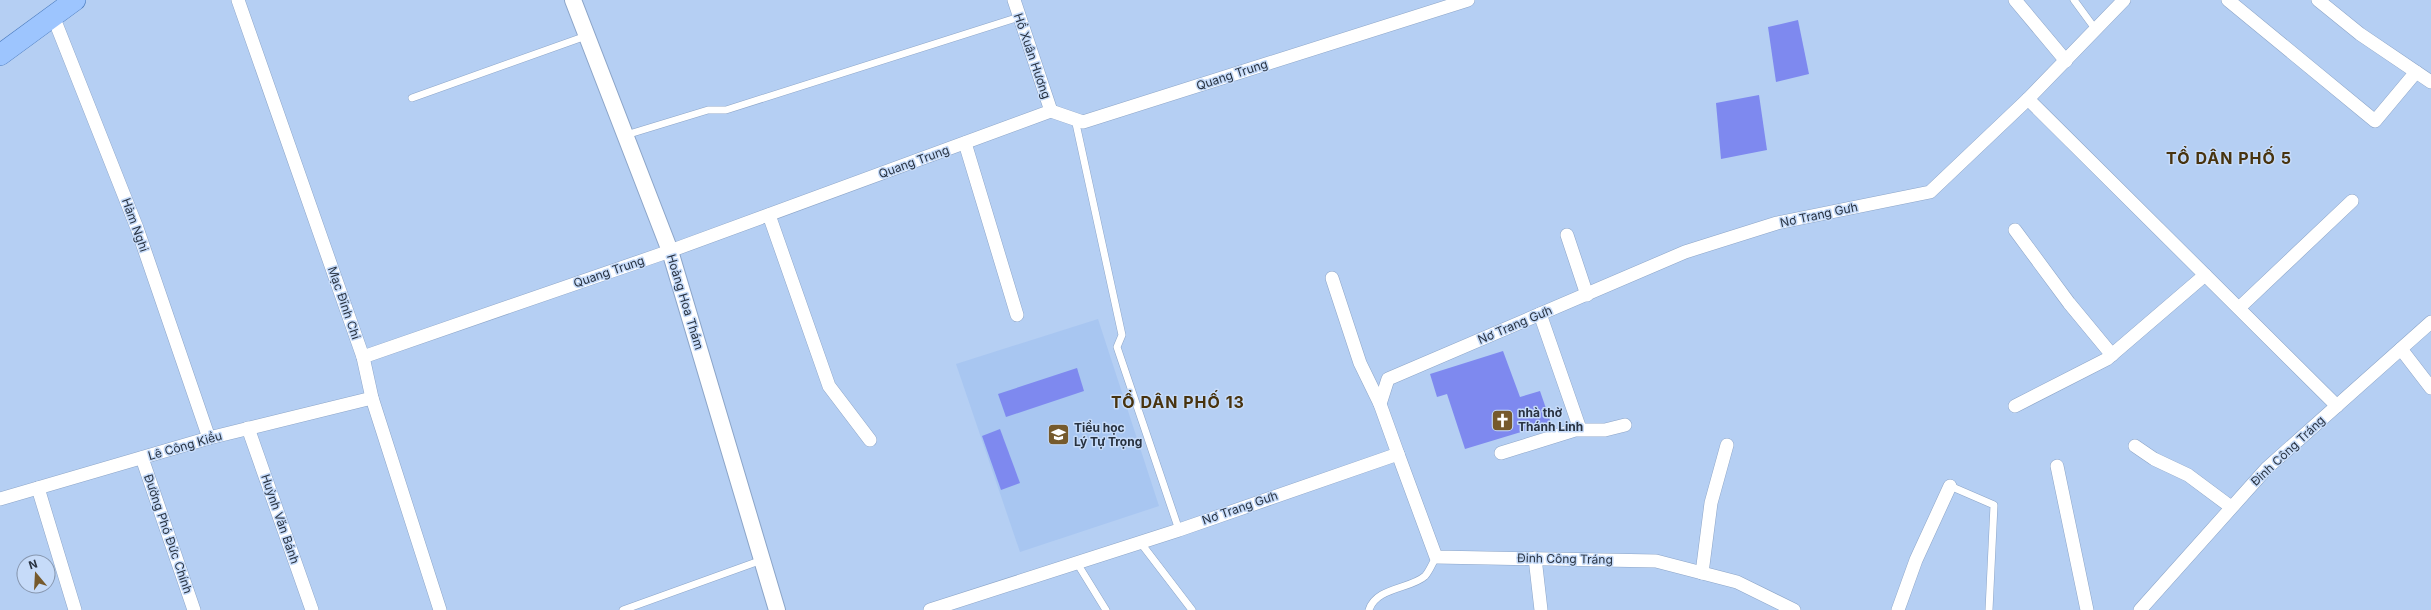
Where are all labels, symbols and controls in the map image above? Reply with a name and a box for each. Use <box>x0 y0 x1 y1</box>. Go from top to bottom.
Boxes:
street label: Hồ Xuân Hương <box>1011 11 1054 101</box>
street label: Quang Trung <box>1194 56 1269 93</box>
street label: Quang Trung <box>877 142 951 181</box>
district label: TỔ DÂN PHỐ 5 <box>2166 146 2292 168</box>
street label: Hàm Nghi <box>119 196 152 254</box>
street label: Nơ Trang Gưh <box>1779 199 1859 230</box>
street label: Quang Trung <box>571 252 646 291</box>
street label: Hoàng Hoa Thám <box>664 252 707 351</box>
street label: Mạc Đĩnh Chi <box>325 264 364 341</box>
street label: Nơ Trang Gưh <box>1475 302 1554 347</box>
district label: TỔ DÂN PHỐ 13 <box>1111 390 1245 412</box>
place label: nhà thờ Thánh Linh <box>1518 405 1583 434</box>
church icon: nhà thờ Thánh Linh <box>1490 407 1516 433</box>
street label: Đinh Công Tráng <box>2248 413 2328 489</box>
place label: Tiểu học Lý Tự Trọng <box>1074 420 1142 449</box>
school or university icon: Tiểu học Lý Tự Trọng <box>1045 422 1071 448</box>
street label: Lê Công Kiều <box>146 428 224 463</box>
street label: Đường Phó Đức Chính <box>141 472 196 596</box>
street label: Huỳnh Văn Bánh <box>258 472 303 566</box>
street label: Nơ Trang Gưh <box>1200 488 1280 528</box>
street label: Đinh Công Tráng <box>1517 550 1613 567</box>
north arrow <box>16 554 56 594</box>
text: N <box>27 557 39 572</box>

